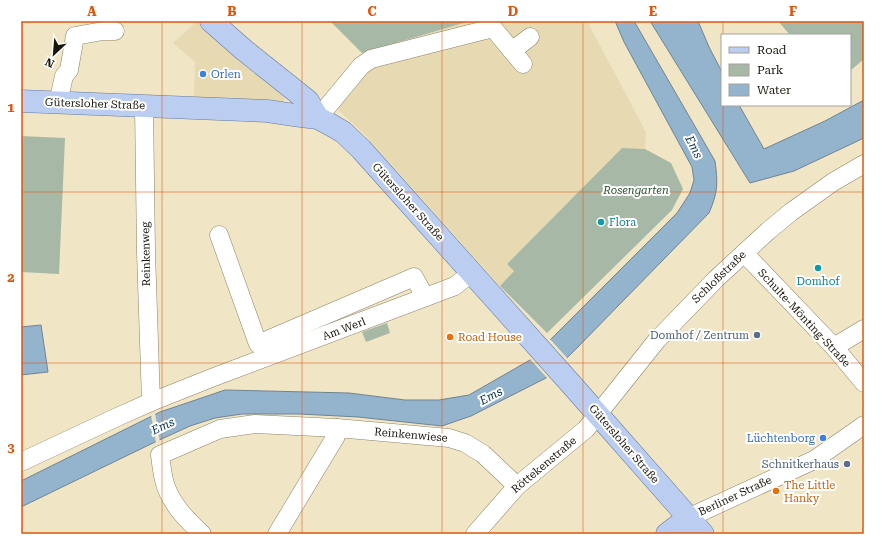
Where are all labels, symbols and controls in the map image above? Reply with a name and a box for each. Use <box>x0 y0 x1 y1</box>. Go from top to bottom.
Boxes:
text: A <box>87 4 97 19</box>
text: B <box>227 4 237 19</box>
text: C <box>367 4 377 19</box>
text: D <box>508 4 518 19</box>
text: E <box>649 4 657 19</box>
text: F <box>789 4 797 19</box>
north arrow <box>34 34 74 74</box>
legend <box>721 34 851 106</box>
text: Road <box>757 43 787 57</box>
text: N <box>43 55 56 70</box>
text: Park <box>757 63 784 77</box>
place label: Orlen <box>211 68 241 81</box>
marker: Orlen <box>198 69 208 79</box>
text: Water <box>757 83 791 97</box>
street label: Gütersloher Straße <box>45 96 145 112</box>
text: 1 <box>7 100 15 115</box>
water label: Ems <box>682 132 706 161</box>
street label: Gütersloher Straße <box>370 160 446 244</box>
park label: Rosengarten <box>602 184 669 197</box>
place label: Flora <box>609 216 636 229</box>
marker: Flora <box>596 217 606 227</box>
street label: Reinkenweg <box>139 221 153 286</box>
street label: Schloßstraße <box>689 248 749 306</box>
marker: Domhof <box>813 263 823 273</box>
street label: Schulte-Mönting-Straße <box>755 266 853 370</box>
text: 2 <box>7 270 15 285</box>
place label: Domhof <box>796 275 840 288</box>
street label: Am Werl <box>321 315 368 343</box>
place label: Domhof / Zentrum <box>650 329 749 342</box>
marker: Domhof / Zentrum <box>752 330 762 340</box>
place label: Road House <box>458 331 522 344</box>
marker: Road House <box>445 332 455 342</box>
water label: Ems <box>476 384 505 408</box>
street label: Gütersloher Straße <box>586 402 662 486</box>
water label: Ems <box>148 414 177 438</box>
street label: Reinkenwiese <box>374 425 448 445</box>
place label: Lüchtenborg <box>747 432 816 445</box>
marker: Lüchtenborg <box>818 433 828 443</box>
street label: Röttekenstraße <box>509 434 579 496</box>
text: 3 <box>7 440 15 455</box>
place label: Schnitkerhaus <box>762 458 839 471</box>
marker: Schnitkerhaus <box>842 459 852 469</box>
street label: Berliner Straße <box>696 473 774 519</box>
place label: The Little Hanky <box>784 479 835 505</box>
marker: The Little Hanky <box>771 486 781 496</box>

